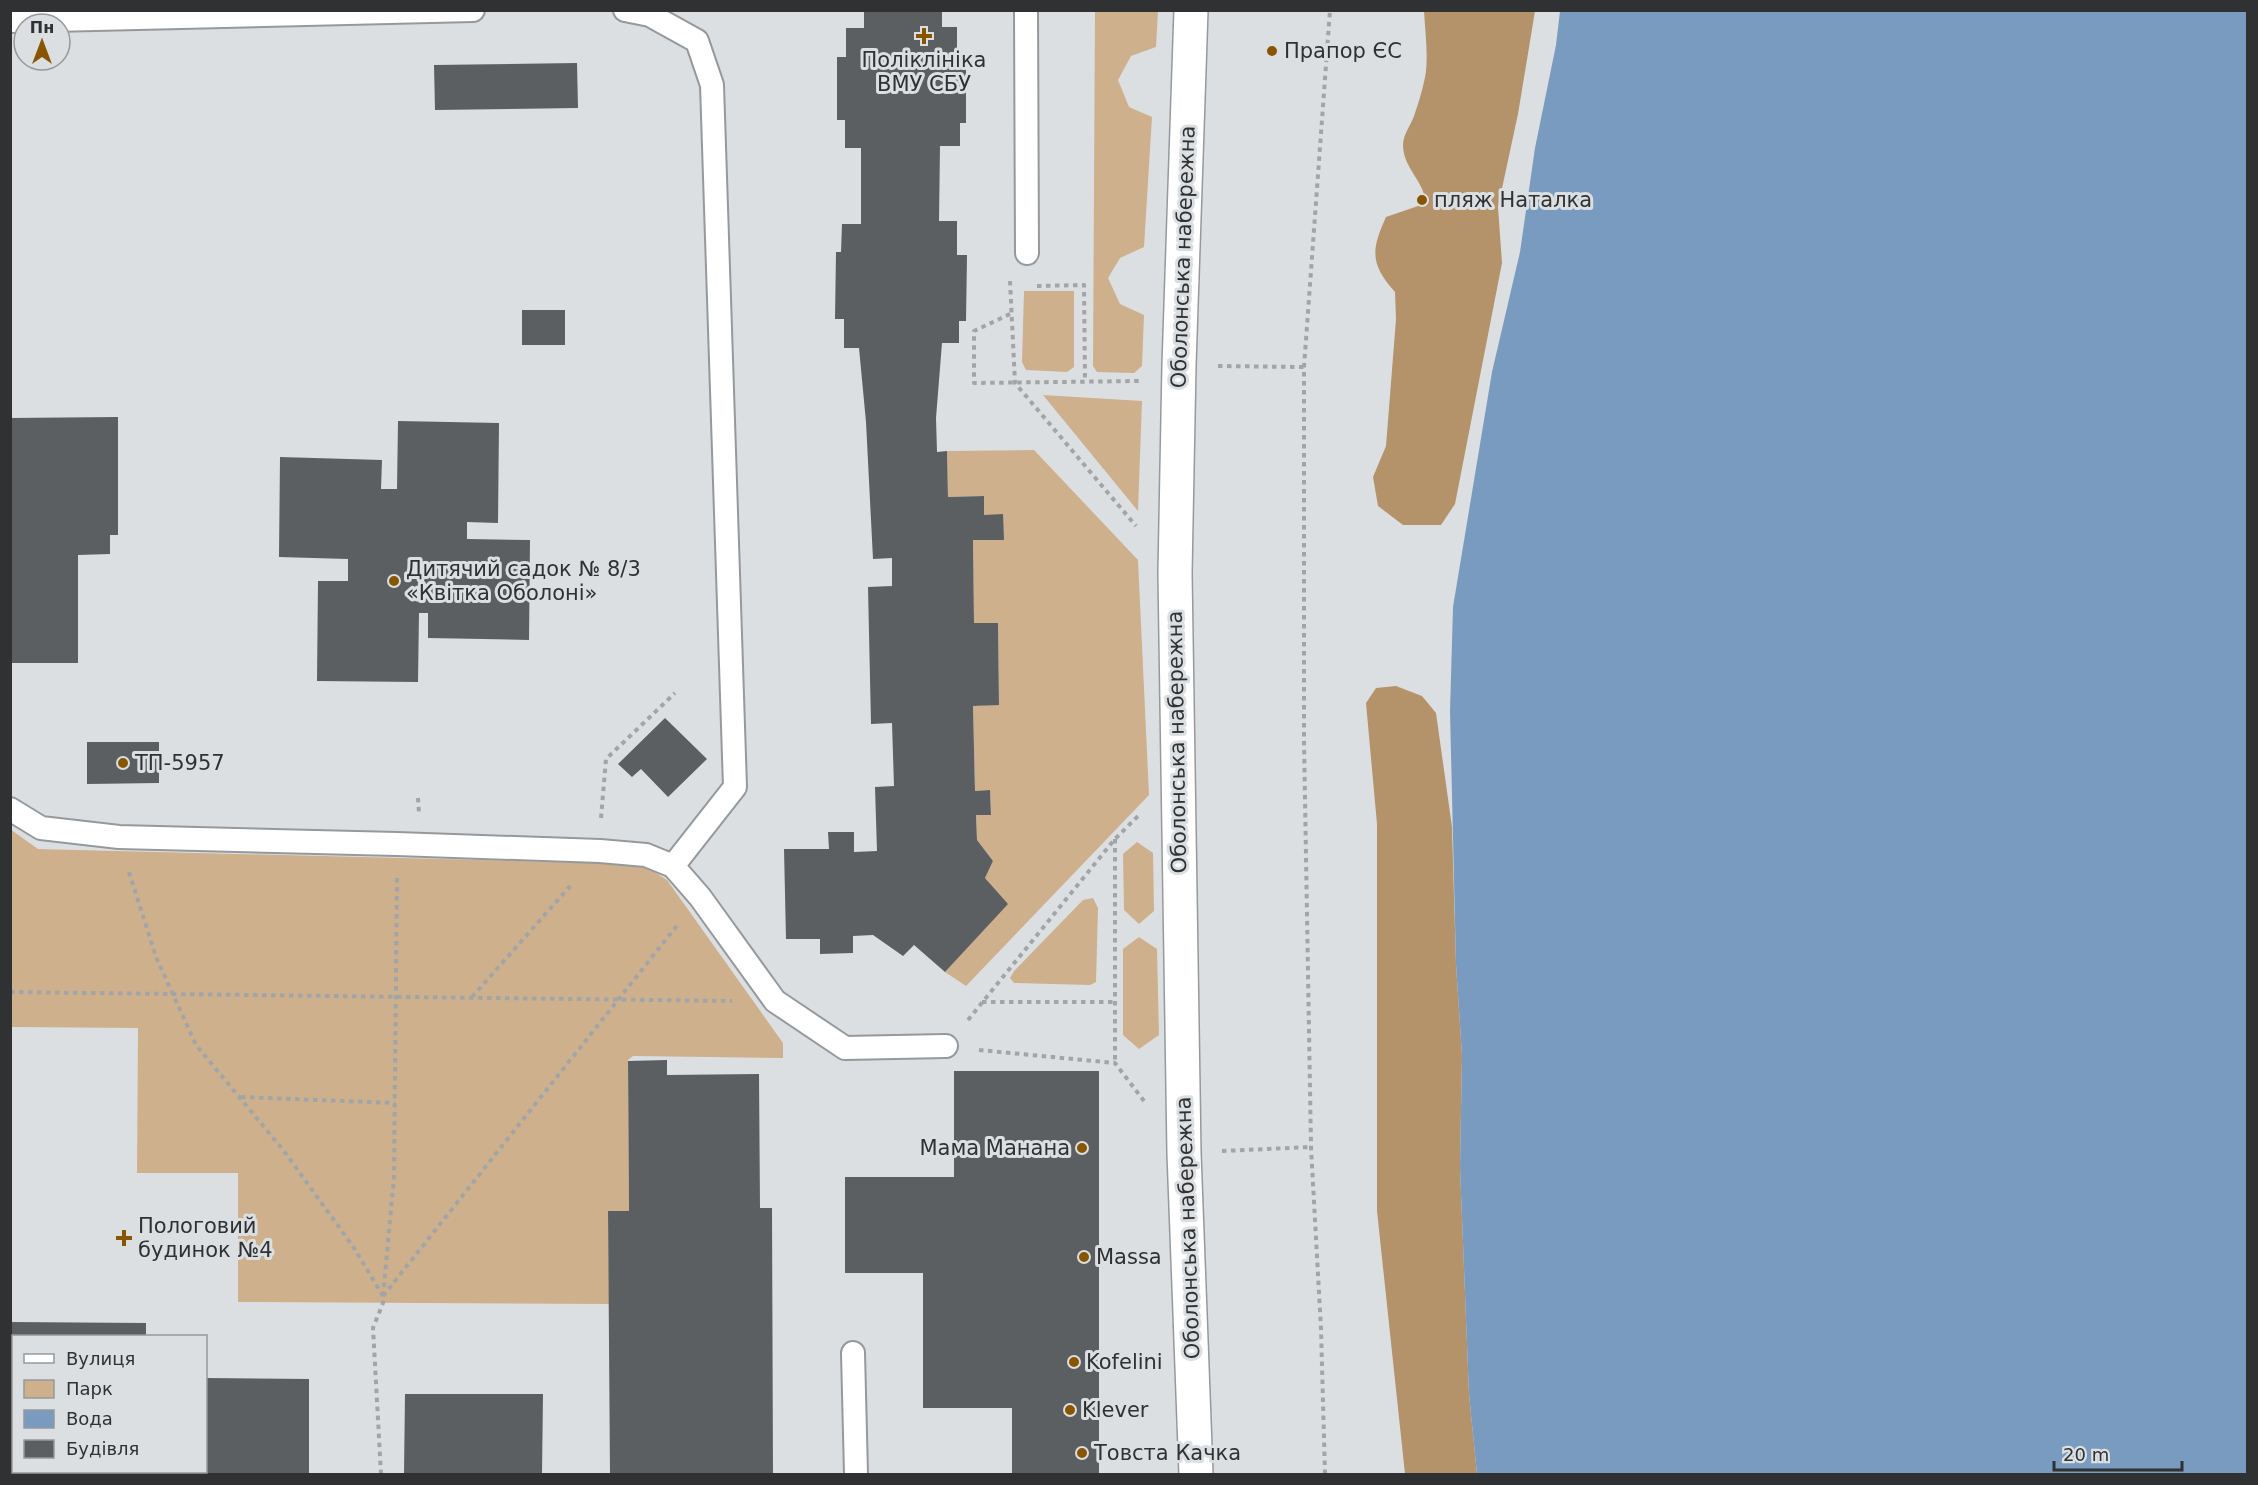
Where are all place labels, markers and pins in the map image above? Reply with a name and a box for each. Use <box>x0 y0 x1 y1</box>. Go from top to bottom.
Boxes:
marker: Поліклініка ВМУ СБУ <box>915 27 933 45</box>
place label: Прапор ЄС <box>1284 39 1402 63</box>
marker: Прапор ЄС <box>1265 44 1279 58</box>
place label: Поліклініка ВМУ СБУ <box>862 48 986 96</box>
place label: пляж Наталка <box>1434 188 1592 212</box>
marker: пляж Наталка <box>1415 193 1429 207</box>
place label: Дитячий садок № 8/3 «Квітка Оболоні» <box>406 557 641 605</box>
marker: Дитячий садок № 8/3 «Квітка Оболоні» <box>387 574 401 588</box>
place label: ТП-5957 <box>134 751 225 775</box>
marker: ТП-5957 <box>116 756 130 770</box>
place label: Мама Манана <box>919 1136 1070 1160</box>
marker: Мама Манана <box>1075 1141 1089 1155</box>
place label: Пологовий будинок №4 <box>138 1214 273 1262</box>
marker: Пологовий будинок №4 <box>115 1229 133 1247</box>
place label: Massa <box>1096 1245 1162 1269</box>
marker: Massa <box>1077 1250 1091 1264</box>
place label: Kofelini <box>1086 1350 1163 1374</box>
marker: Kofelini <box>1067 1355 1081 1369</box>
place label: Klever <box>1082 1398 1149 1422</box>
marker: Klever <box>1063 1403 1077 1417</box>
place label: Товста Качка <box>1093 1441 1241 1465</box>
marker: Товста Качка <box>1075 1446 1089 1460</box>

